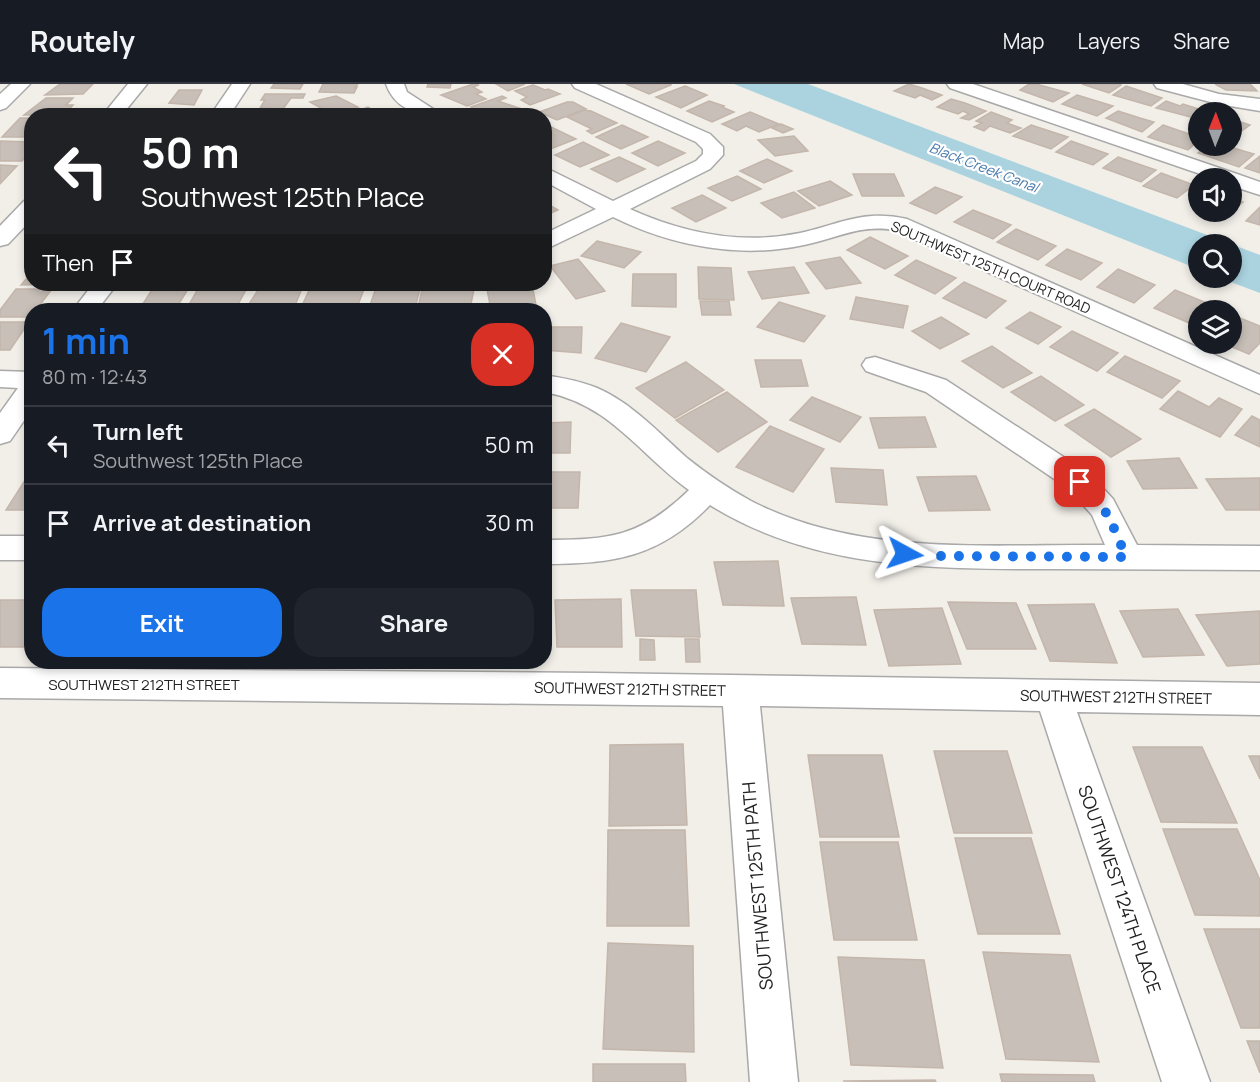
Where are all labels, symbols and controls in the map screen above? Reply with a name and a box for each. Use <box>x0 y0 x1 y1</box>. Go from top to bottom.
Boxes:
text: Routely <box>30 22 135 60</box>
text: Map <box>1003 27 1044 55</box>
text: Layers <box>1077 27 1140 55</box>
text: Share <box>1173 27 1230 55</box>
north arrow <box>1188 102 1242 156</box>
map controls <box>1188 102 1242 354</box>
text: 50 m <box>141 123 239 181</box>
icon: left <box>42 132 120 210</box>
water label: Black Creek Canal <box>927 137 1043 197</box>
button: sound <box>1188 168 1242 222</box>
text: Southwest 125th Place <box>141 178 425 215</box>
street label: SOUTHWEST 125TH COURT ROAD <box>888 216 1094 318</box>
button: search <box>1188 234 1242 288</box>
icon: arrive <box>106 246 139 279</box>
text: Then <box>42 248 94 278</box>
button: layers <box>1188 300 1242 354</box>
text: 1 min <box>42 316 130 365</box>
button: close <box>471 323 534 386</box>
text: 80 m · 12:43 <box>42 363 147 390</box>
text: Turn left <box>93 417 183 447</box>
icon: left <box>42 429 75 462</box>
text: 50 m <box>485 430 534 460</box>
text: Southwest 125th Place <box>93 447 303 474</box>
pin <box>1054 456 1105 507</box>
icon: arrive <box>1063 465 1096 498</box>
icon: arrive <box>42 507 75 540</box>
text: Arrive at destination <box>93 508 311 538</box>
text: 30 m <box>485 508 534 538</box>
position arrow <box>873 522 937 586</box>
button: Exit <box>42 588 282 657</box>
button: Share <box>294 588 534 657</box>
street label: SOUTHWEST 212TH STREET <box>48 674 240 695</box>
street label: SOUTHWEST 212TH STREET <box>534 677 726 701</box>
street label: SOUTHWEST 212TH STREET <box>1020 685 1212 709</box>
street label: SOUTHWEST 125TH PATH <box>736 781 778 991</box>
street label: SOUTHWEST 124TH PLACE <box>1073 782 1167 996</box>

